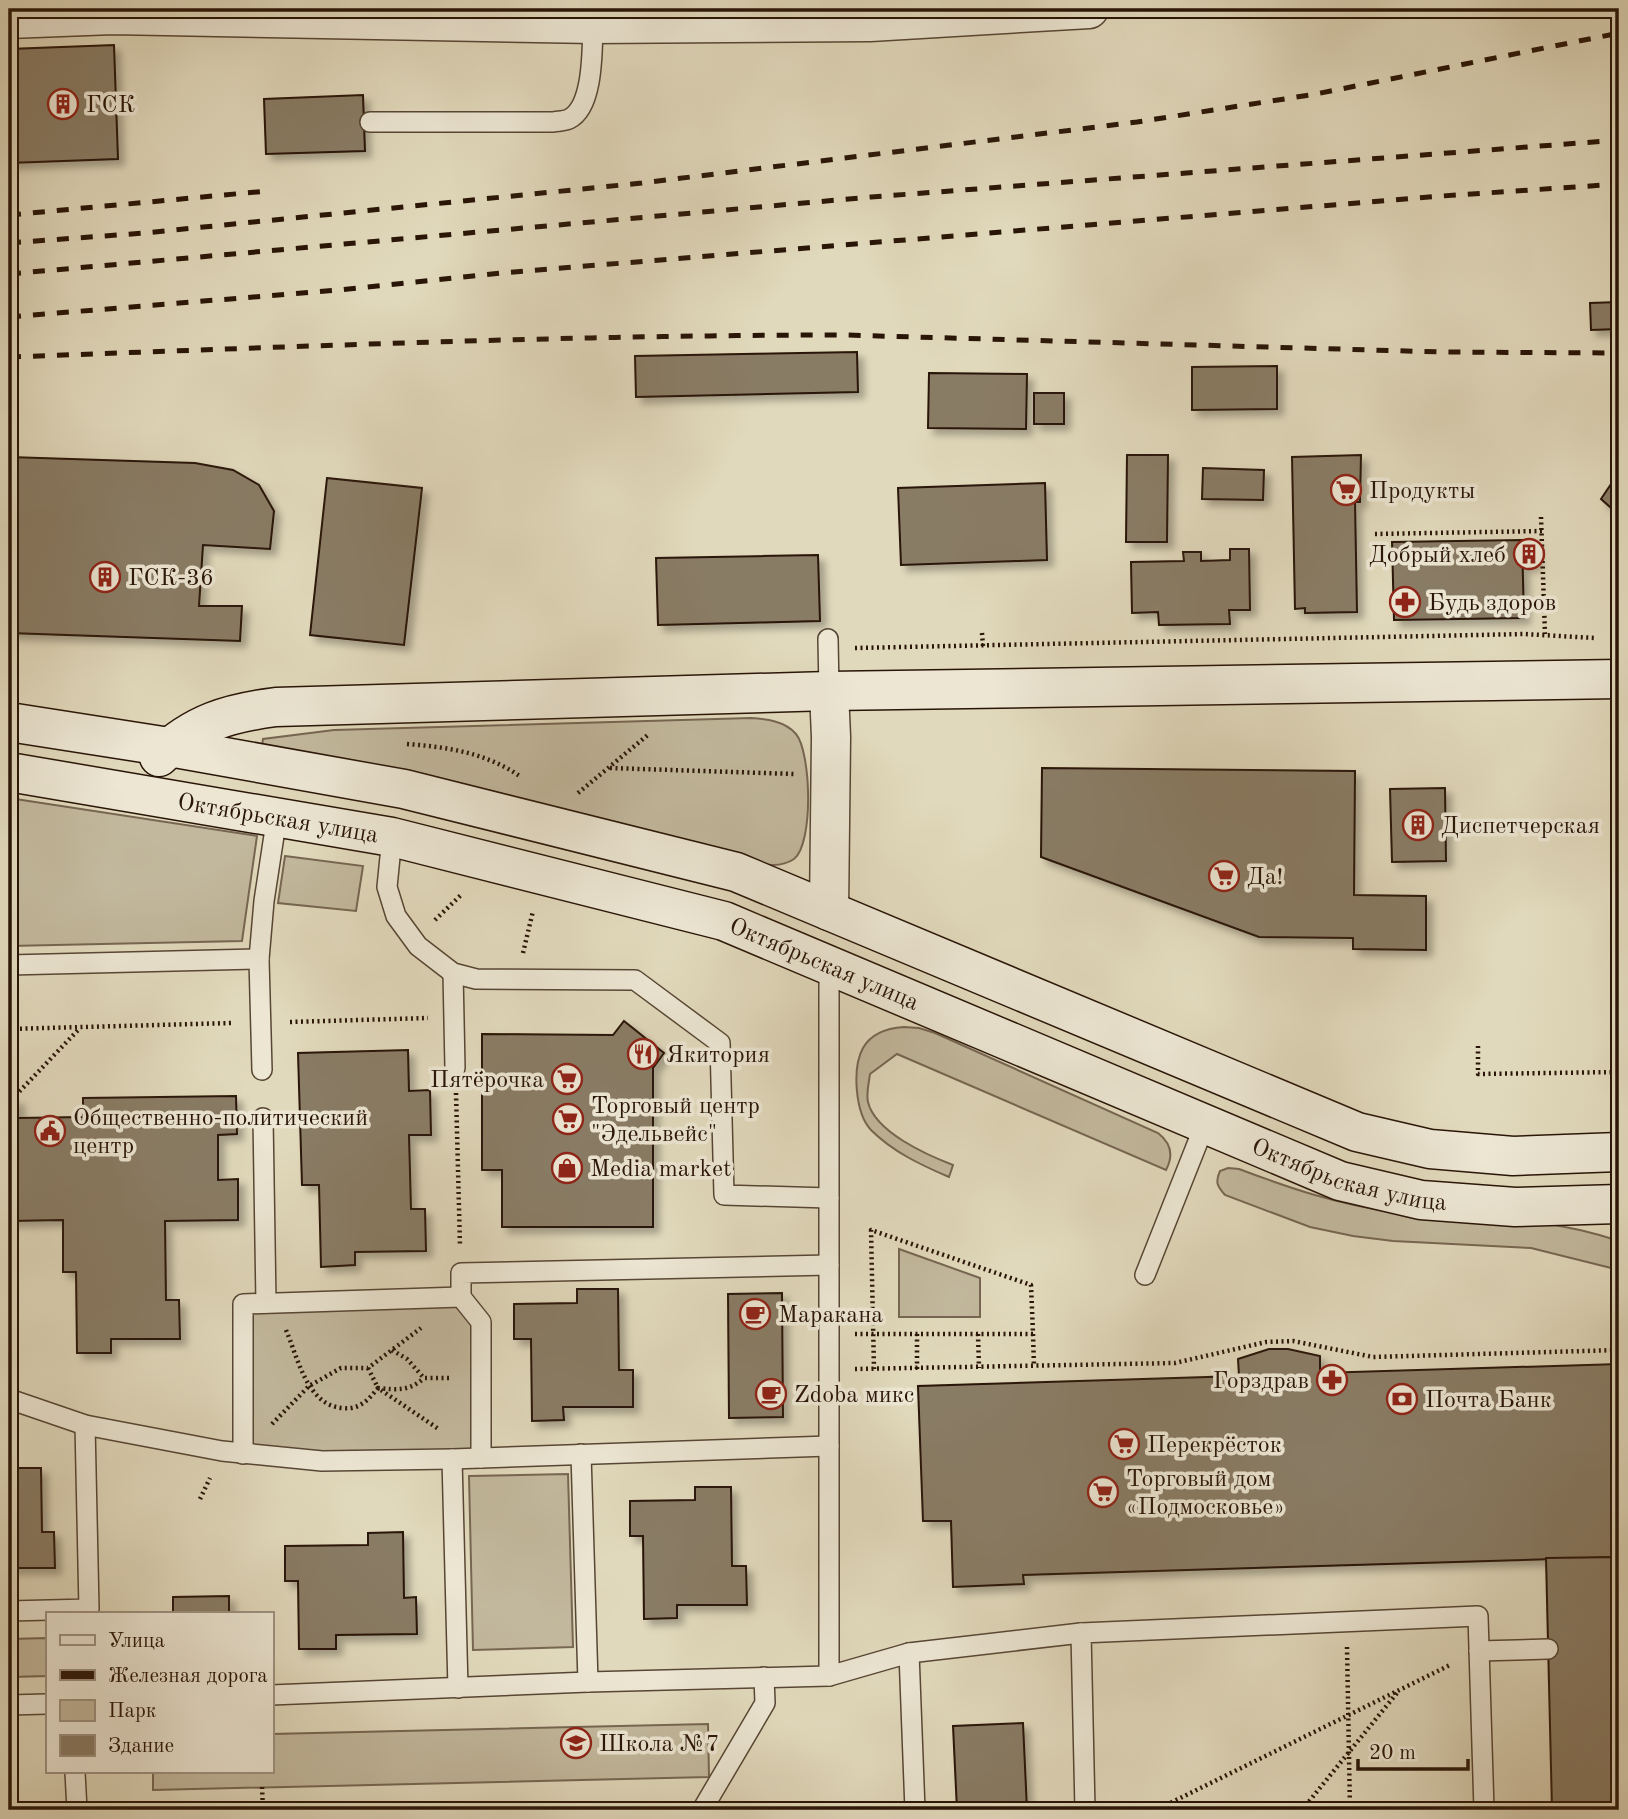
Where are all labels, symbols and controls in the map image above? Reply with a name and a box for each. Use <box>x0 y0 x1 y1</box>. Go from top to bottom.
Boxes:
building icon: ГСК <box>46 87 80 121</box>
place label: ГСК <box>86 94 135 118</box>
supermarket icon: Продукты <box>1329 473 1363 507</box>
place label: Продукты <box>1369 480 1475 504</box>
building icon: Добрый хлеб <box>1512 537 1546 571</box>
place label: Добрый хлеб <box>1369 544 1506 568</box>
building icon: ГСК-36 <box>88 560 122 594</box>
place label: ГСК-36 <box>128 567 214 591</box>
pharmacy icon: Будь здоров <box>1388 585 1422 619</box>
place label: Будь здоров <box>1428 592 1556 616</box>
street label: Октябрьская улица <box>176 791 380 849</box>
building icon: Диспетчерская <box>1401 808 1435 842</box>
place label: Диспетчерская <box>1441 815 1600 839</box>
supermarket icon: Да! <box>1207 859 1241 893</box>
place label: Да! <box>1247 866 1283 890</box>
street label: Октябрьская улица <box>725 915 922 1016</box>
restaurant icon: Якитория <box>626 1037 660 1071</box>
place label: Якитория <box>666 1044 770 1068</box>
supermarket icon: Пятёрочка <box>550 1062 584 1096</box>
place label: Пятёрочка <box>430 1069 544 1093</box>
place label: Торговый центр "Эдельвейс" <box>591 1095 760 1147</box>
supermarket icon: Торговый центр "Эдельвейс" <box>551 1102 585 1136</box>
place label: Общественно-политический центр <box>73 1107 368 1159</box>
public building icon: Общественно-политический центр <box>33 1114 67 1148</box>
street label: Октябрьская улица <box>1248 1135 1448 1216</box>
shop icon: Media market <box>550 1151 584 1185</box>
place label: Media market <box>590 1158 731 1182</box>
cafe icon: Маракана <box>738 1297 772 1331</box>
place label: Маракана <box>778 1304 883 1328</box>
pharmacy icon: Горздрав <box>1315 1363 1349 1397</box>
place label: Горздрав <box>1213 1370 1309 1394</box>
cafe icon: Zdoba микс <box>754 1377 788 1411</box>
bank icon: Почта Банк <box>1385 1382 1419 1416</box>
place label: Zdoba микс <box>794 1384 914 1408</box>
place label: Почта Банк <box>1425 1389 1552 1413</box>
supermarket icon: Перекрёсток <box>1107 1427 1141 1461</box>
place label: Перекрёсток <box>1147 1434 1282 1458</box>
place label: Торговый дом «Подмосковье» <box>1126 1468 1285 1520</box>
supermarket icon: Торговый дом «Подмосковье» <box>1086 1475 1120 1509</box>
legend <box>46 1612 273 1773</box>
text: Улица <box>108 1631 165 1652</box>
text: Железная дорога <box>108 1666 268 1687</box>
text: Парк <box>108 1701 157 1722</box>
school or university icon: Школа №7 <box>559 1726 593 1760</box>
scale bar <box>1358 1728 1469 1772</box>
place label: Школа №7 <box>599 1733 720 1757</box>
text: Здание <box>108 1736 174 1757</box>
text: 20 m <box>1369 1743 1416 1764</box>

